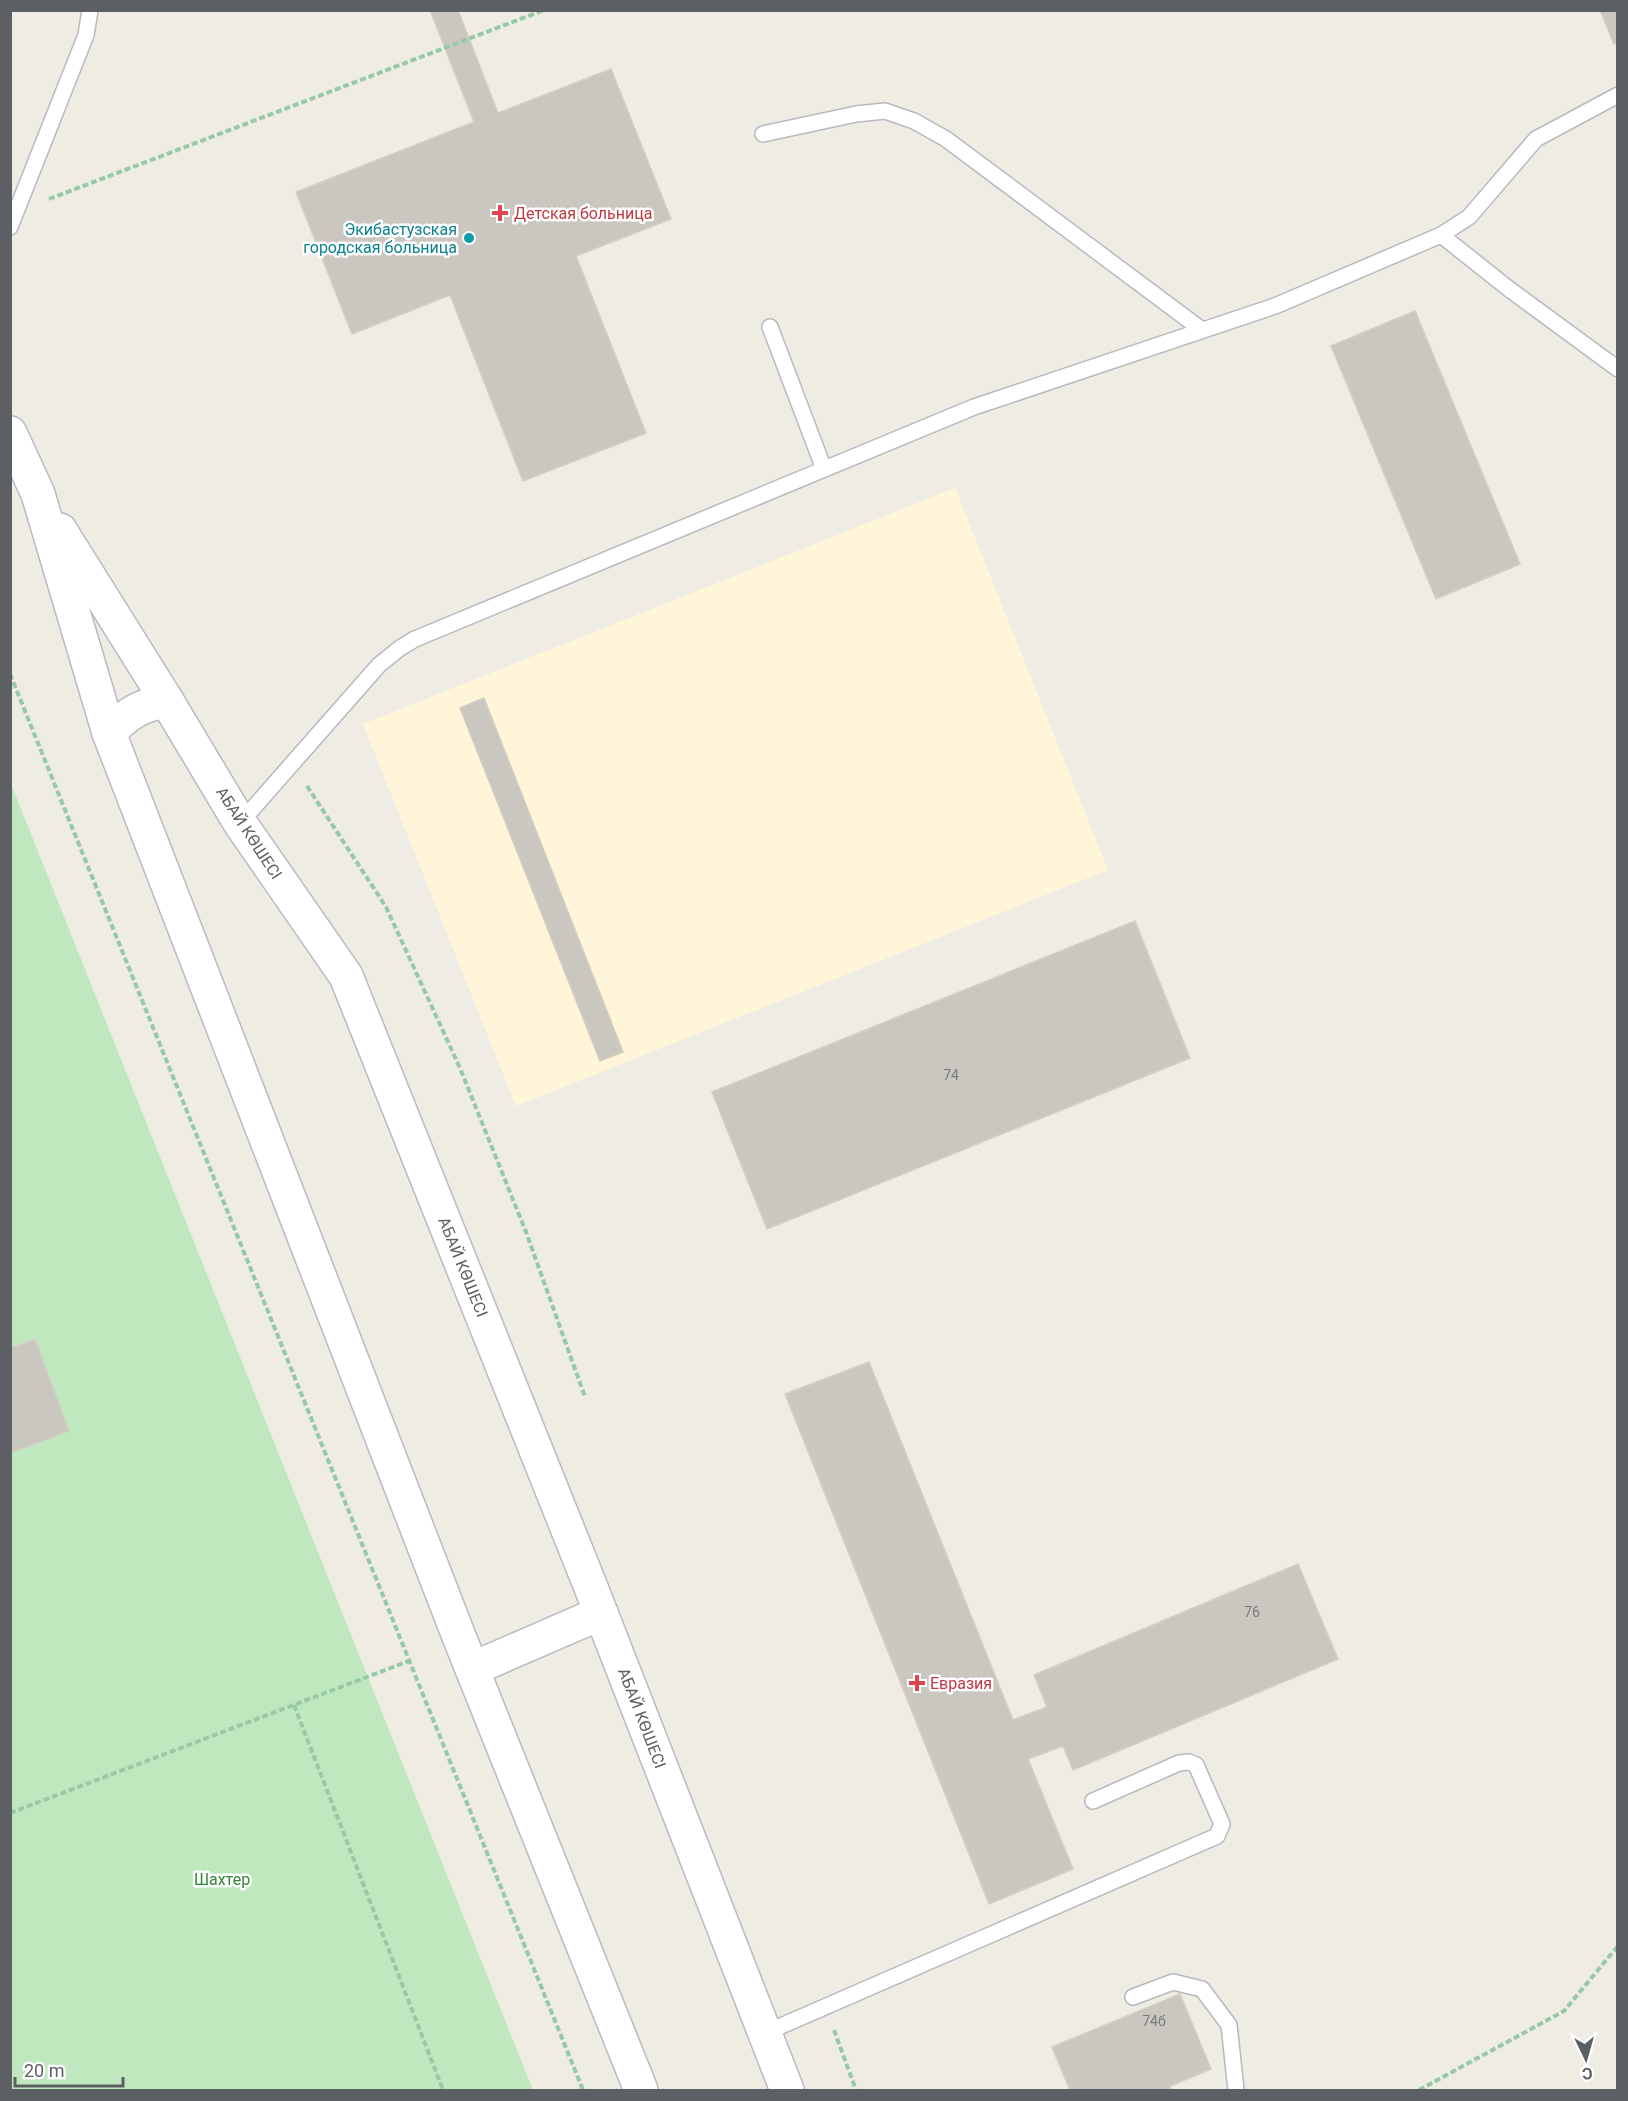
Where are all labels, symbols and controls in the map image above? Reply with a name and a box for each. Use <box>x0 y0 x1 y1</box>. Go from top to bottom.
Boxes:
marker: Детская больница <box>491 204 509 222</box>
place label: Детская больница <box>514 204 652 223</box>
place label: Экибастузская городская больница <box>303 220 457 257</box>
marker: Экибастузская городская больница <box>462 231 476 245</box>
street label: АБАЙ КӨШЕСІ <box>212 783 286 883</box>
house number: 74 <box>943 1067 959 1083</box>
street label: АБАЙ КӨШЕСІ <box>434 1214 492 1320</box>
house number: 76 <box>1244 1604 1260 1620</box>
street label: АБАЙ КӨШЕСІ <box>614 1665 670 1771</box>
marker: Евразия <box>908 1674 926 1692</box>
place label: Евразия <box>930 1674 992 1693</box>
park label: Шахтер <box>194 1870 250 1889</box>
house number: 74б <box>1142 2013 1166 2029</box>
north arrow <box>1556 2029 1616 2089</box>
scale bar <box>15 2050 123 2088</box>
text: 20 m <box>24 2060 64 2081</box>
text: С <box>1581 2064 1593 2083</box>

